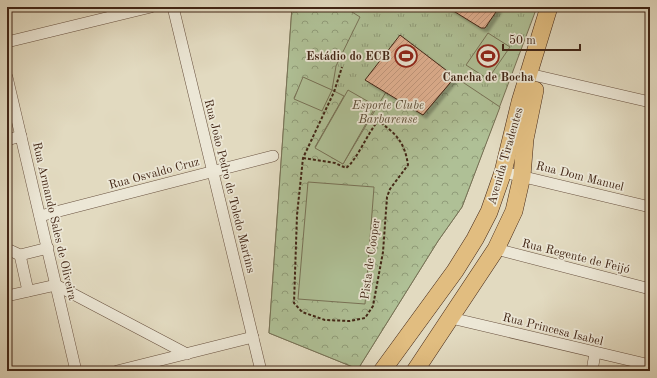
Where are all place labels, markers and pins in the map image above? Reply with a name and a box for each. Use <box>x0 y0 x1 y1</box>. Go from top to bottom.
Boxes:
sports icon: Estádio do ECB <box>393 43 419 69</box>
sports icon: Cancha de Bocha <box>475 43 501 69</box>
place label: Estádio do ECB <box>306 51 390 63</box>
place label: Cancha de Bocha <box>443 72 533 84</box>

